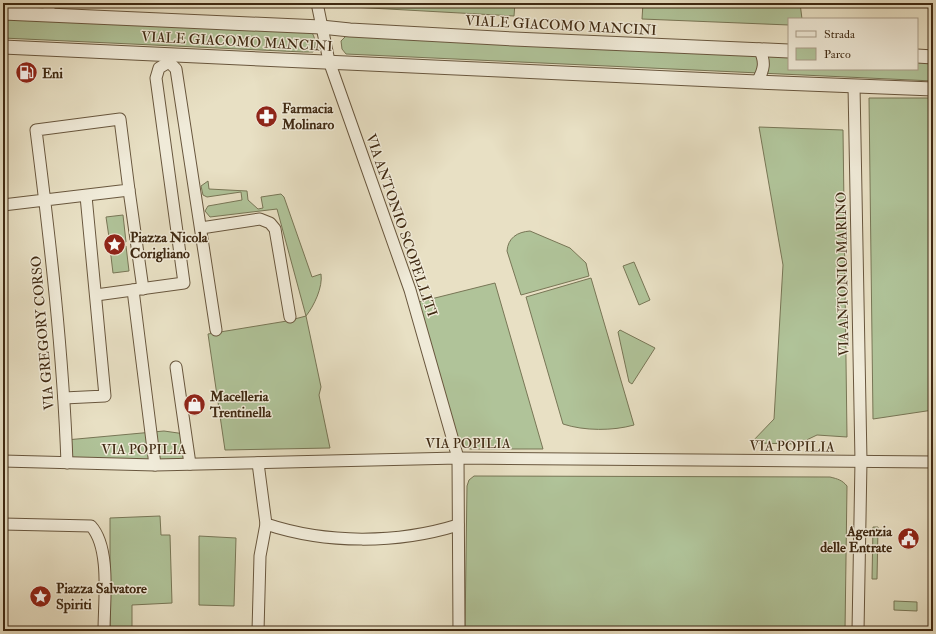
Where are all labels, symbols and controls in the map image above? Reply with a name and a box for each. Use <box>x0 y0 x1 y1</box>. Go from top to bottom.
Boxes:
street label: VIALE GIACOMO MANCINI <box>465 12 658 39</box>
legend <box>788 18 918 70</box>
text: Strada <box>824 27 856 42</box>
street label: VIALE GIACOMO MANCINI <box>141 28 334 55</box>
text: Parco <box>824 47 851 62</box>
fuel station icon: Eni <box>13 60 39 86</box>
place label: Eni <box>42 65 63 82</box>
place label: Farmacia Molinaro <box>281 100 334 133</box>
pharmacy icon: Farmacia Molinaro <box>254 103 280 129</box>
street label: VIA ANTONIO SCOPELLITI <box>362 131 441 319</box>
street label: VIA ANTONIO MARINO <box>833 191 852 356</box>
place label: Piazza Nicola Corigliano <box>130 229 209 263</box>
place icon: Piazza Nicola Corigliano <box>101 232 127 258</box>
street label: VIA GREGORY CORSO <box>27 255 58 411</box>
place label: Macelleria Trentinella <box>209 388 273 421</box>
shop icon: Macelleria Trentinella <box>181 391 207 417</box>
street label: VIA POPILIA <box>425 435 511 452</box>
street label: VIA POPILIA <box>749 437 835 456</box>
street label: VIA POPILIA <box>101 441 187 458</box>
place label: Agenzia delle Entrate <box>820 523 893 556</box>
public building icon: Agenzia delle Entrate <box>895 526 921 552</box>
place label: Piazza Salvatore Spiriti <box>56 580 147 614</box>
place icon: Piazza Salvatore Spiriti <box>27 583 53 609</box>

